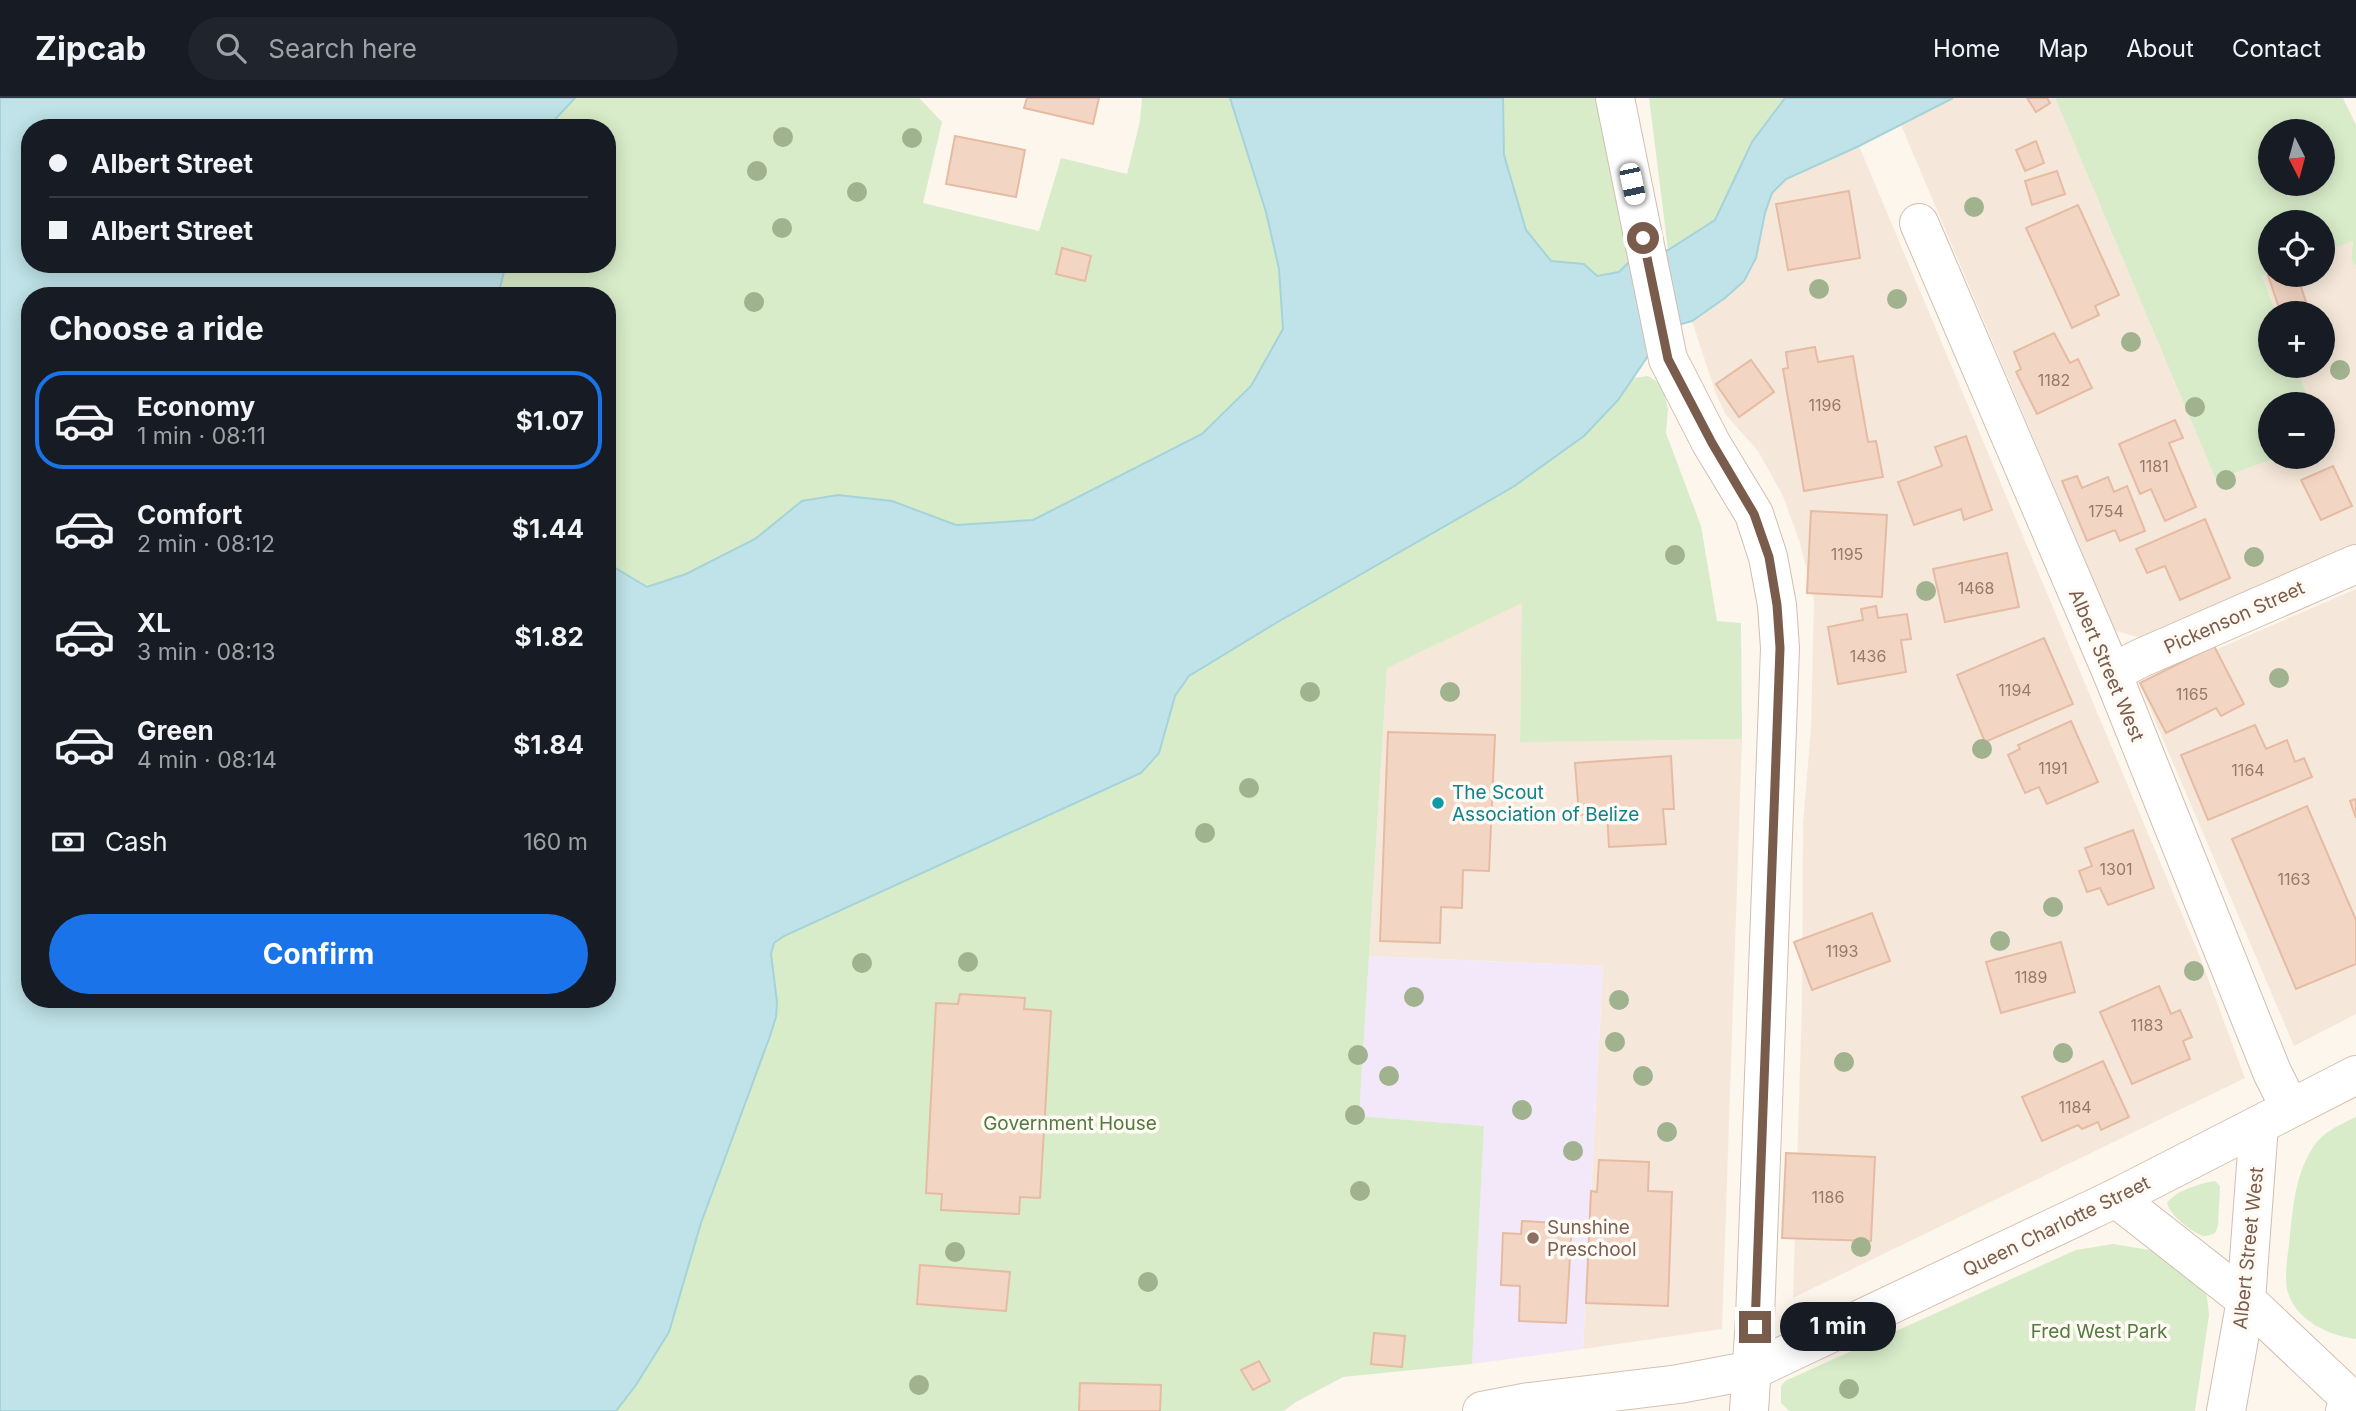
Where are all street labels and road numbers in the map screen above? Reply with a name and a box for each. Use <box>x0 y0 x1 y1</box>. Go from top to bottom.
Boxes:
street label: Pickenson Street <box>2160 576 2308 659</box>
street label: Albert Street West <box>2064 585 2149 745</box>
street label: Albert Street West <box>2229 1166 2268 1331</box>
street label: Queen Charlotte Street <box>1959 1171 2154 1282</box>

